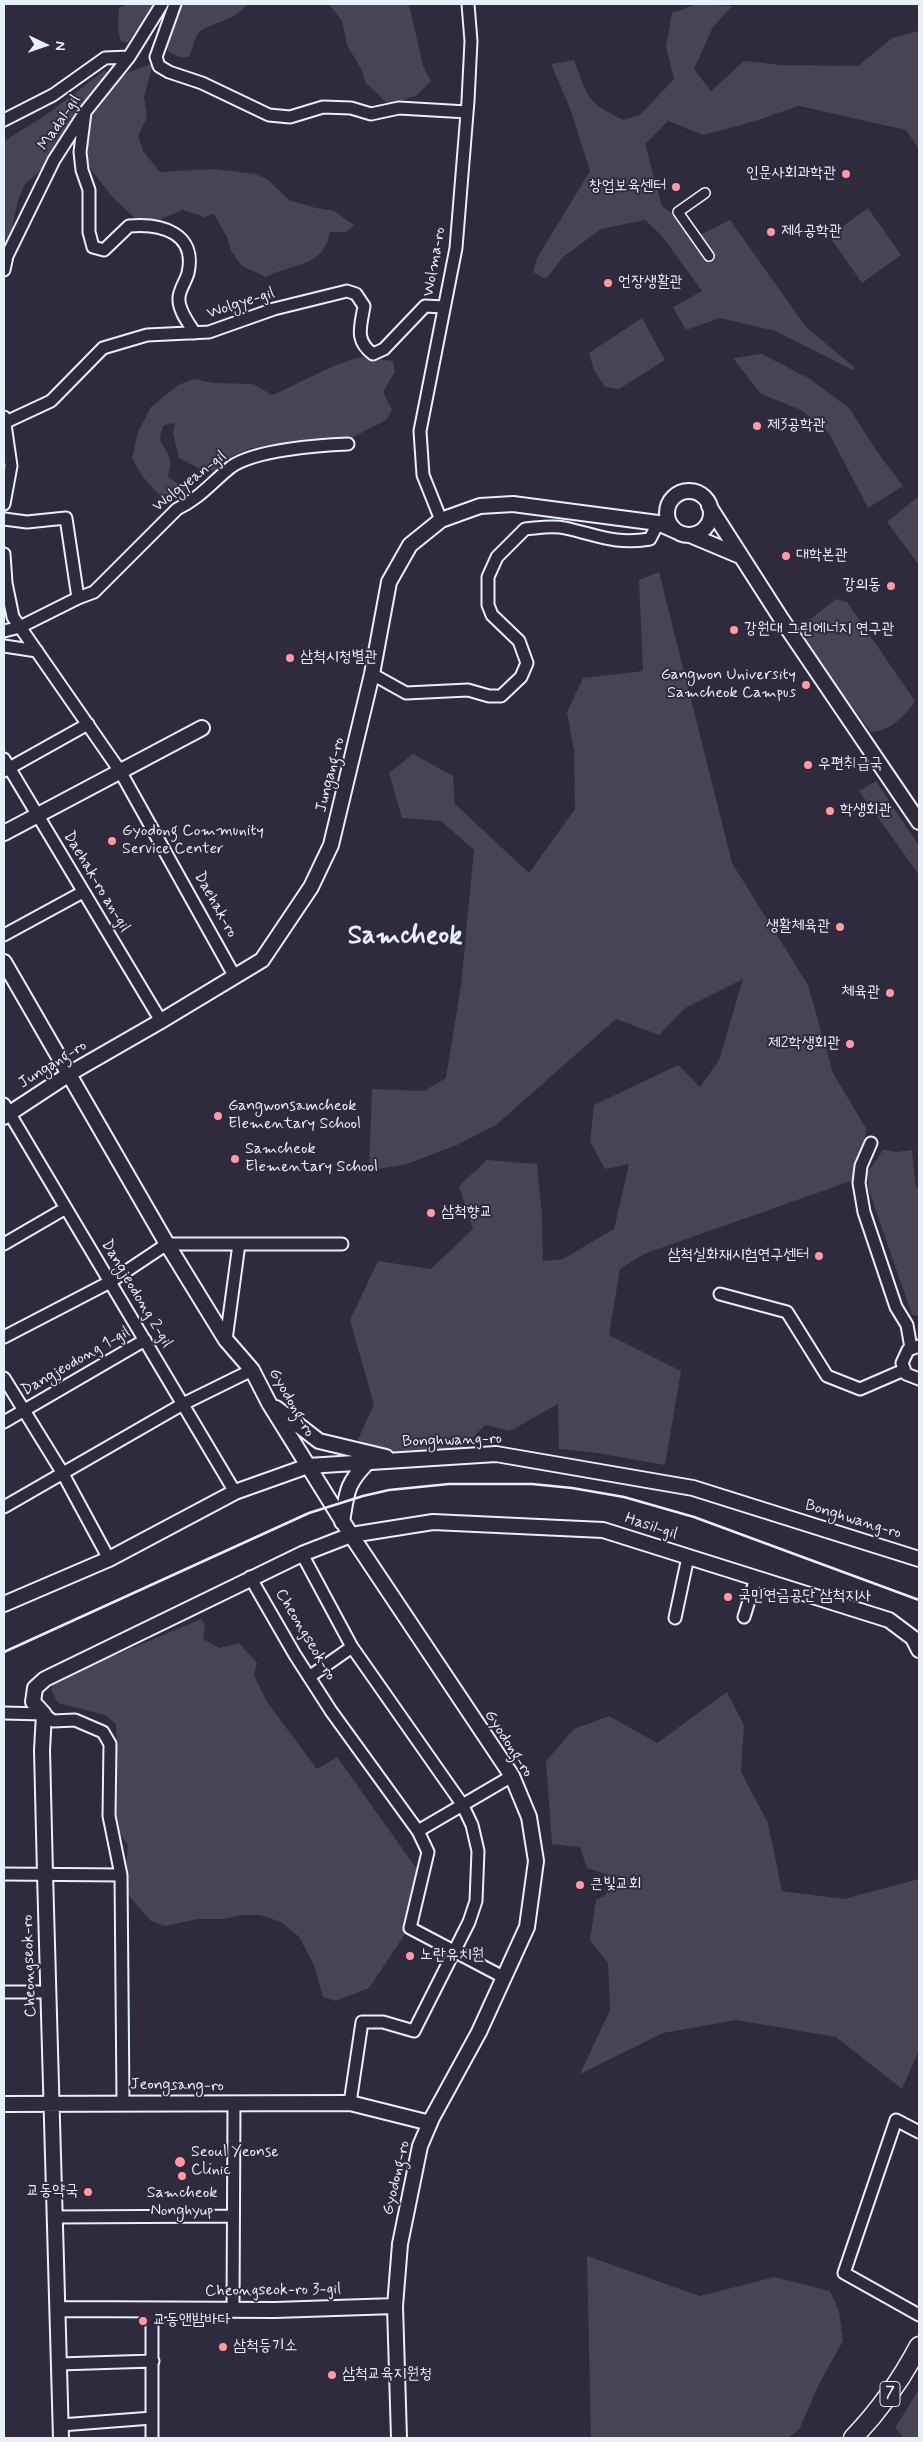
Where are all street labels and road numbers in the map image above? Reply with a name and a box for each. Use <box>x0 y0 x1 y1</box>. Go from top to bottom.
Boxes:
street label: Madal-gil <box>34 92 86 154</box>
street label: Wolma-ro <box>419 226 451 298</box>
street label: Wolgye-gil <box>205 284 277 324</box>
street label: Wolgyean-gil <box>149 447 231 517</box>
street label: Jungang-ro <box>312 735 350 815</box>
street label: Daehak-ro an-gil <box>58 828 134 936</box>
street label: Daehak-ro <box>189 869 241 941</box>
street label: Jungang-ro <box>15 1037 91 1093</box>
street label: Dangjeodong 2-gil <box>96 1236 176 1352</box>
street label: Dangjeodong 1-gil <box>18 1323 134 1401</box>
street label: Gyodong-ro <box>264 1365 318 1441</box>
street label: Bonghwang-ro <box>402 1430 502 1452</box>
street label: Bonghwang-ro <box>802 1496 904 1544</box>
street label: Hasil-gil <box>622 1509 680 1545</box>
street label: Cheongseok-ro <box>270 1586 340 1684</box>
street label: Gyodong-ro <box>479 1707 537 1781</box>
street label: Cheongseok-ro <box>19 1914 41 2018</box>
street label: Jeongsang-ro <box>130 2076 224 2096</box>
street label: Gyodong-ro <box>379 2139 415 2217</box>
street label: Cheongseok-ro 3-gil <box>205 2280 341 2302</box>
road number: 7 <box>880 2382 900 2406</box>

